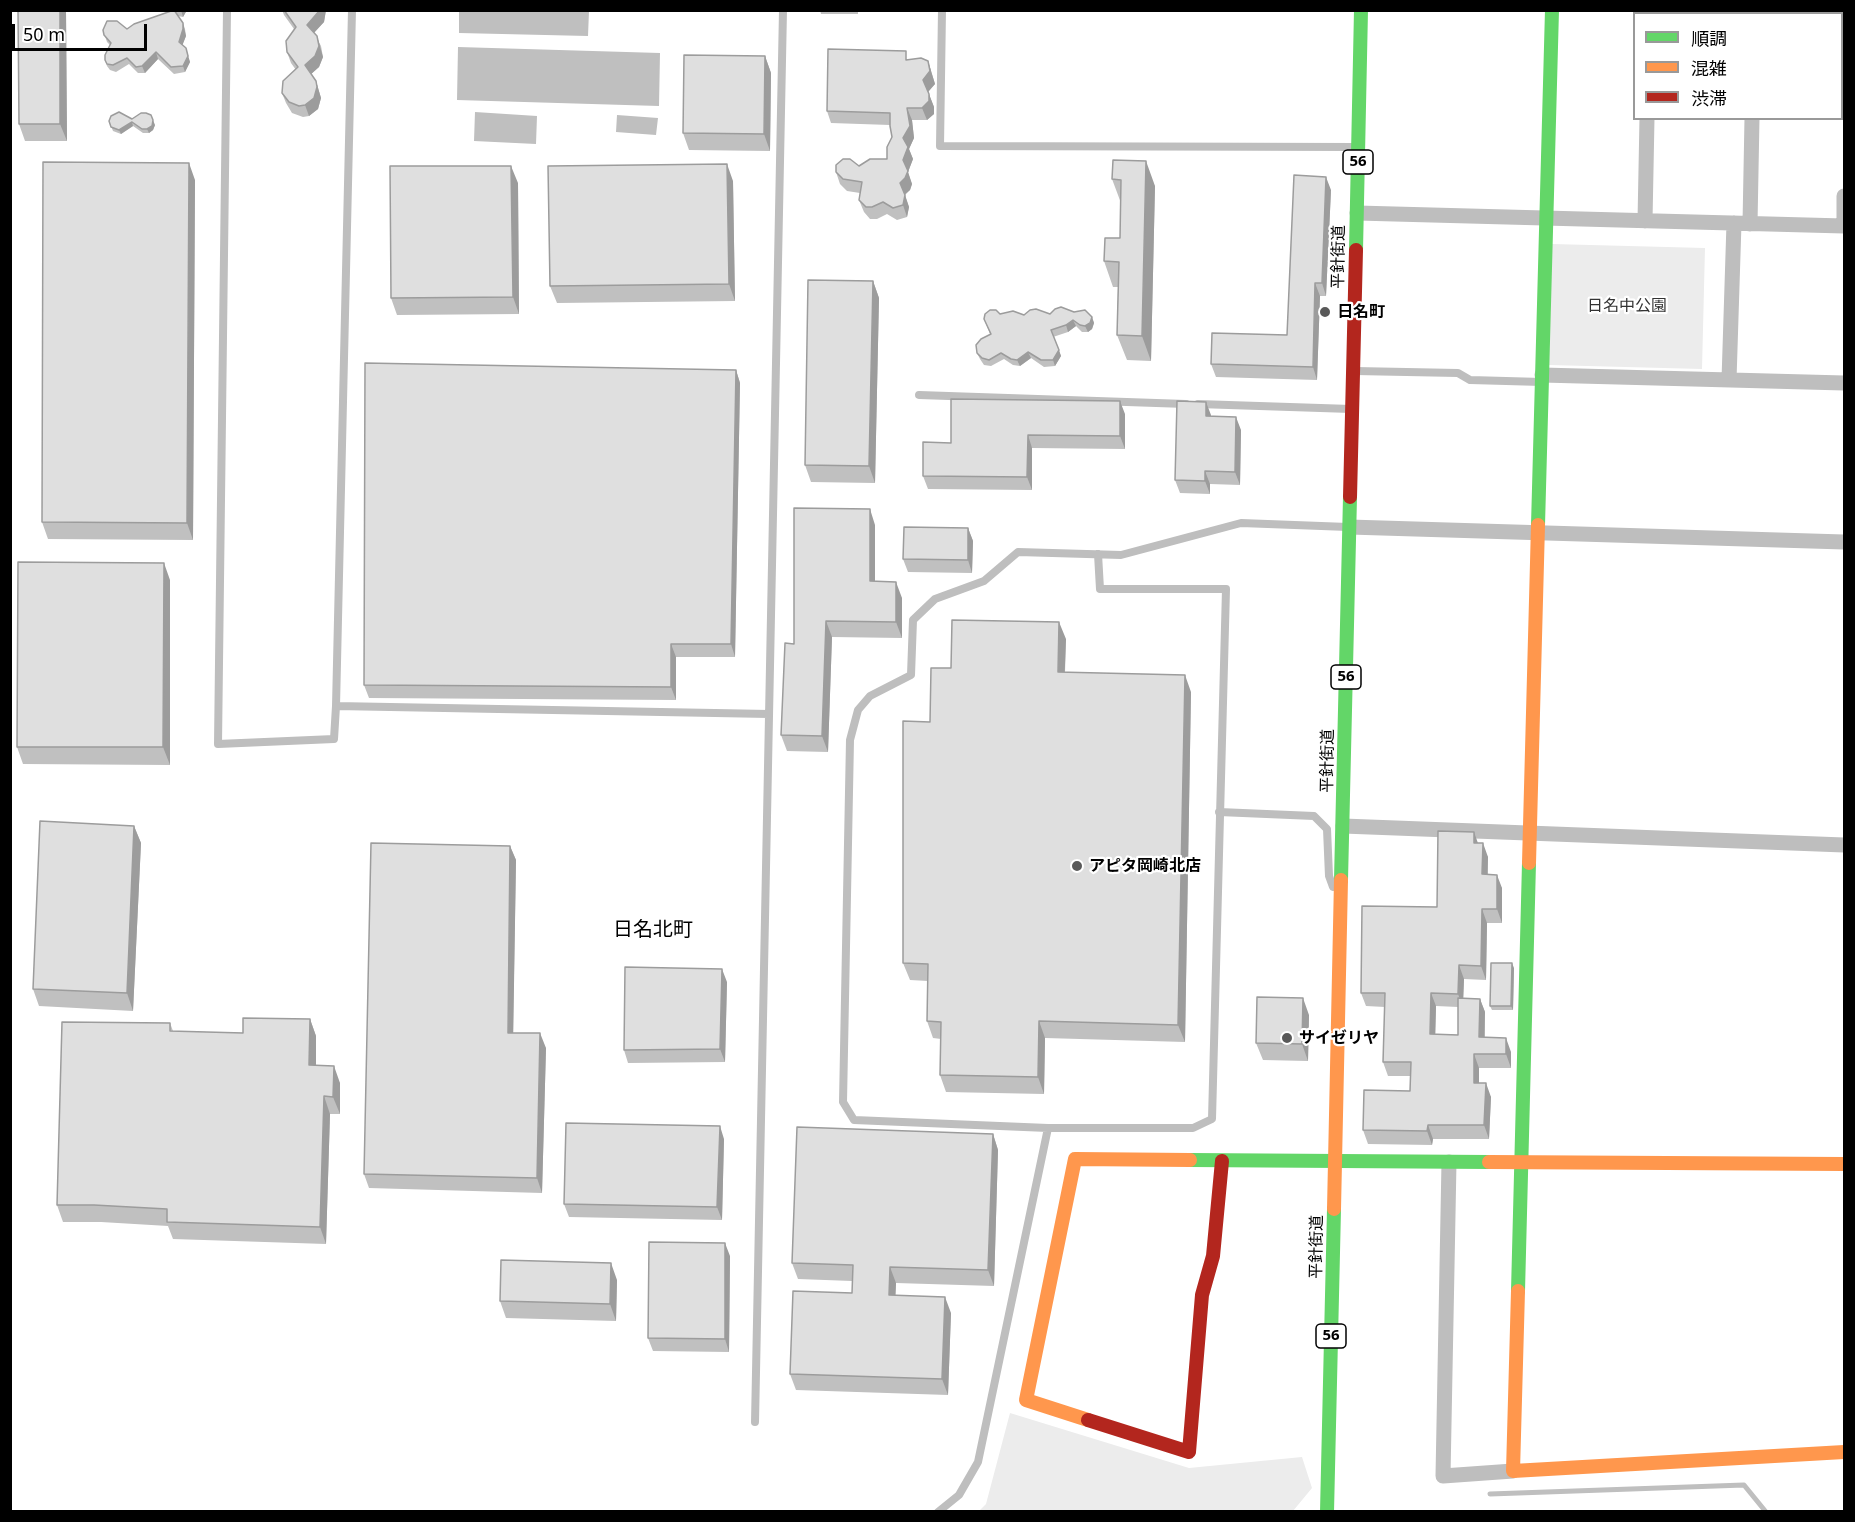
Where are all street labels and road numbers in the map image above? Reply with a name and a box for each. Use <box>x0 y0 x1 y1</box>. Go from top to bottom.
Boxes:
road number: 56 <box>1343 150 1373 174</box>
street label: 平針街道 <box>1329 225 1349 289</box>
road number: 56 <box>1331 665 1361 689</box>
street label: 平針街道 <box>1318 729 1338 793</box>
street label: 平針街道 <box>1307 1215 1327 1279</box>
road number: 56 <box>1316 1324 1346 1348</box>

